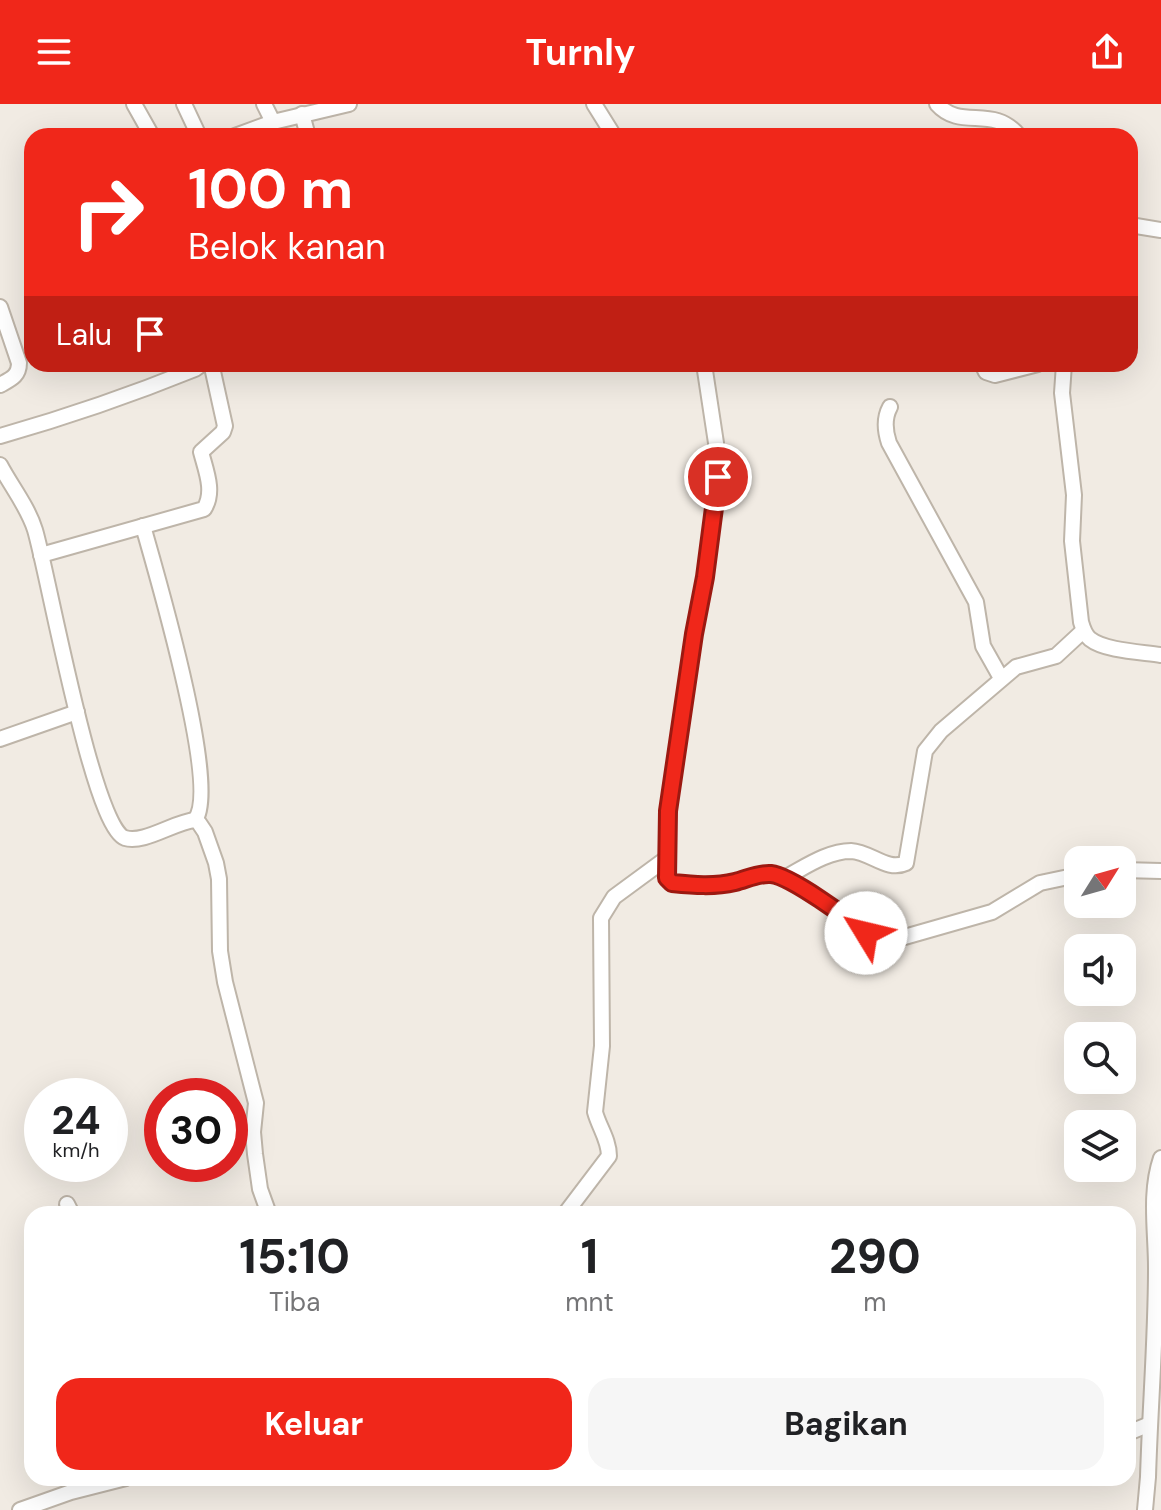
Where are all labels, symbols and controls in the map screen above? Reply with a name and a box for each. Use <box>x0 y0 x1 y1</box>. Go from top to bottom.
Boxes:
text: Turnly <box>525 29 636 76</box>
icon: menu <box>32 30 76 74</box>
icon: share <box>1085 30 1129 74</box>
text: 100 m <box>188 152 353 225</box>
icon: right <box>56 160 160 264</box>
text: Belok kanan <box>188 223 386 270</box>
icon: arrive <box>128 312 172 356</box>
text: Lalu <box>56 315 112 354</box>
pin <box>684 443 752 511</box>
icon: arrive <box>696 455 740 499</box>
north arrow <box>1064 846 1136 918</box>
map controls <box>1064 846 1136 1182</box>
position arrow <box>824 891 908 975</box>
button: sound <box>1064 934 1136 1006</box>
button: search <box>1064 1022 1136 1094</box>
speed limit sign: 30 <box>144 1078 248 1182</box>
text: 24 <box>52 1094 100 1146</box>
button: layers <box>1064 1110 1136 1182</box>
text: km/h <box>52 1137 100 1163</box>
text: 15:10 <box>239 1225 350 1288</box>
text: 1 <box>581 1225 598 1288</box>
text: 290 <box>829 1225 921 1288</box>
text: Tiba <box>269 1285 320 1319</box>
text: mnt <box>565 1285 614 1319</box>
text: m <box>863 1285 886 1319</box>
button: Keluar <box>56 1378 572 1470</box>
button: Bagikan <box>588 1378 1104 1470</box>

